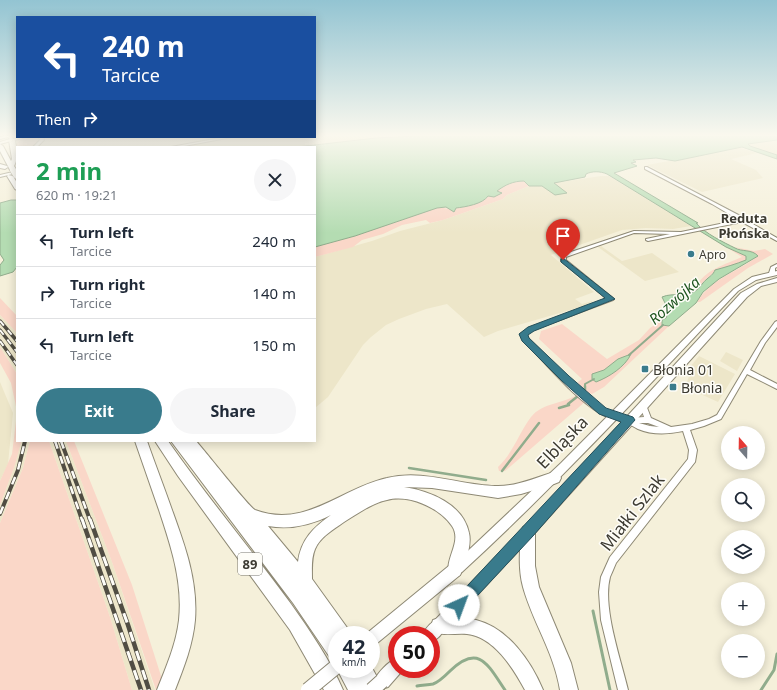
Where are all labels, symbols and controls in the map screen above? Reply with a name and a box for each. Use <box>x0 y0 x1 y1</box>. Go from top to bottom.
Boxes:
text: 240 m <box>102 27 185 65</box>
icon: left <box>36 32 88 84</box>
text: Tarcice <box>102 63 160 87</box>
icon: right <box>79 108 101 130</box>
text: Then <box>36 109 71 129</box>
text: 2 min <box>36 154 102 187</box>
button: close <box>254 159 296 201</box>
text: 620 m · 19:21 <box>36 186 117 204</box>
district label: Reduta Płońska <box>719 209 770 242</box>
pin <box>546 219 580 260</box>
text: Turn left <box>70 222 134 242</box>
icon: arrive <box>552 225 574 247</box>
icon: left <box>36 230 58 252</box>
text: 240 m <box>252 231 296 251</box>
text: Tarcice <box>70 242 112 260</box>
place label: Apro <box>699 246 726 263</box>
marker: Apro <box>686 249 696 259</box>
water label: Rozwójka <box>644 271 704 328</box>
text: Turn right <box>70 274 145 294</box>
icon: right <box>36 282 58 304</box>
text: 140 m <box>252 283 296 303</box>
text: Tarcice <box>70 294 112 312</box>
text: Turn left <box>70 326 134 346</box>
icon: left <box>36 334 58 356</box>
text: 150 m <box>252 335 296 355</box>
text: Tarcice <box>70 346 112 364</box>
place label: Błonia 01 <box>653 360 714 379</box>
marker: Błonia 01 <box>640 364 650 374</box>
place label: Błonia <box>681 378 722 397</box>
marker: Błonia <box>668 382 678 392</box>
button: Exit <box>36 388 162 434</box>
button: Share <box>170 388 296 434</box>
street label: Elbląska <box>531 411 593 473</box>
north arrow <box>721 426 765 470</box>
map controls <box>721 426 765 678</box>
street label: Miałki Szlak <box>595 469 669 555</box>
button: search <box>721 478 765 522</box>
button: layers <box>721 530 765 574</box>
road number: 89 <box>238 553 262 575</box>
button: + <box>721 582 765 626</box>
position arrow <box>438 584 480 626</box>
speed limit sign: 50 <box>388 626 440 678</box>
text: 42 <box>343 633 365 660</box>
button: − <box>721 634 765 678</box>
text: km/h <box>342 655 366 669</box>

